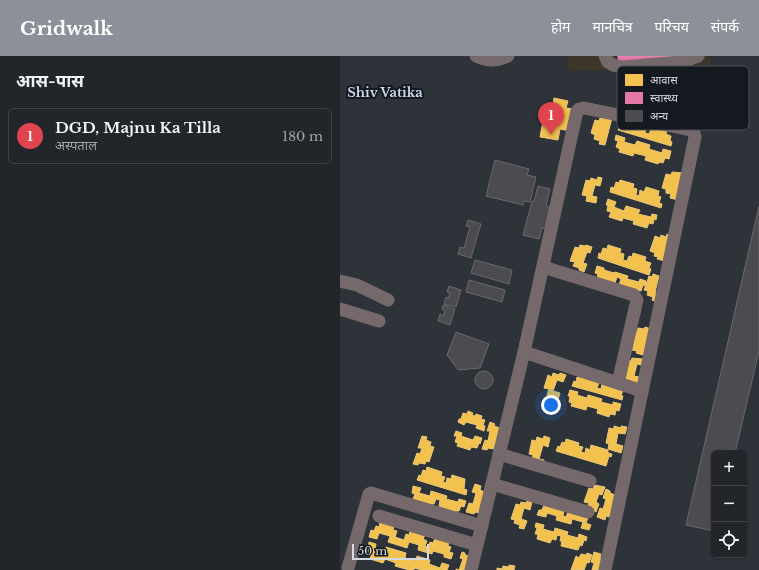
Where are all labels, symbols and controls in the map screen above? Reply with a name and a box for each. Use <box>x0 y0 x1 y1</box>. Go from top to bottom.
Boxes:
text: Gridwalk <box>20 17 113 40</box>
text: होम <box>551 18 570 36</box>
text: मानचित्र <box>592 18 633 36</box>
text: परिचय <box>655 18 689 36</box>
text: संपर्क <box>711 18 739 36</box>
legend <box>617 66 749 130</box>
text: आस-पास <box>16 71 84 92</box>
text: आवास <box>650 73 678 87</box>
district label: Shiv Vatika <box>347 84 423 101</box>
text: स्वास्थ्य <box>650 91 679 105</box>
pin: 1 <box>538 102 564 135</box>
text: अन्य <box>650 109 669 123</box>
text: DGD, Majnu Ka Tilla <box>55 118 221 137</box>
text: 1 <box>27 128 33 145</box>
text: 180 m <box>282 128 323 145</box>
text: अस्पताल <box>55 137 97 154</box>
your location <box>541 395 561 415</box>
map controls <box>711 450 747 558</box>
button: + <box>711 450 747 486</box>
button: − <box>711 486 747 522</box>
button: locate <box>711 522 747 558</box>
scale bar <box>352 542 429 561</box>
text: 50 m <box>358 544 387 558</box>

